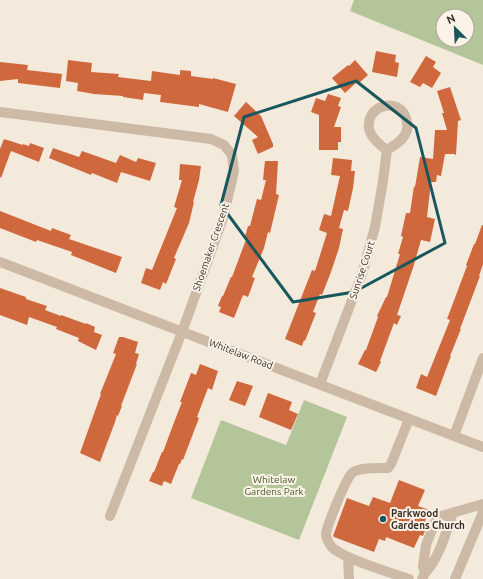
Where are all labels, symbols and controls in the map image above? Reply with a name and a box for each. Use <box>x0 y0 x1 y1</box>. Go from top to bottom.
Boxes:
north arrow <box>435 8 475 48</box>
text: N <box>445 12 457 26</box>
street label: Shoemaker Crescent <box>191 202 231 292</box>
street label: Sunrise Court <box>347 240 377 300</box>
street label: Whitelaw Road <box>207 337 275 371</box>
park label: Whitelaw Gardens Park <box>244 474 304 497</box>
place label: Parkwood Gardens Church <box>391 508 465 531</box>
marker: Parkwood Gardens Church <box>378 514 388 524</box>

